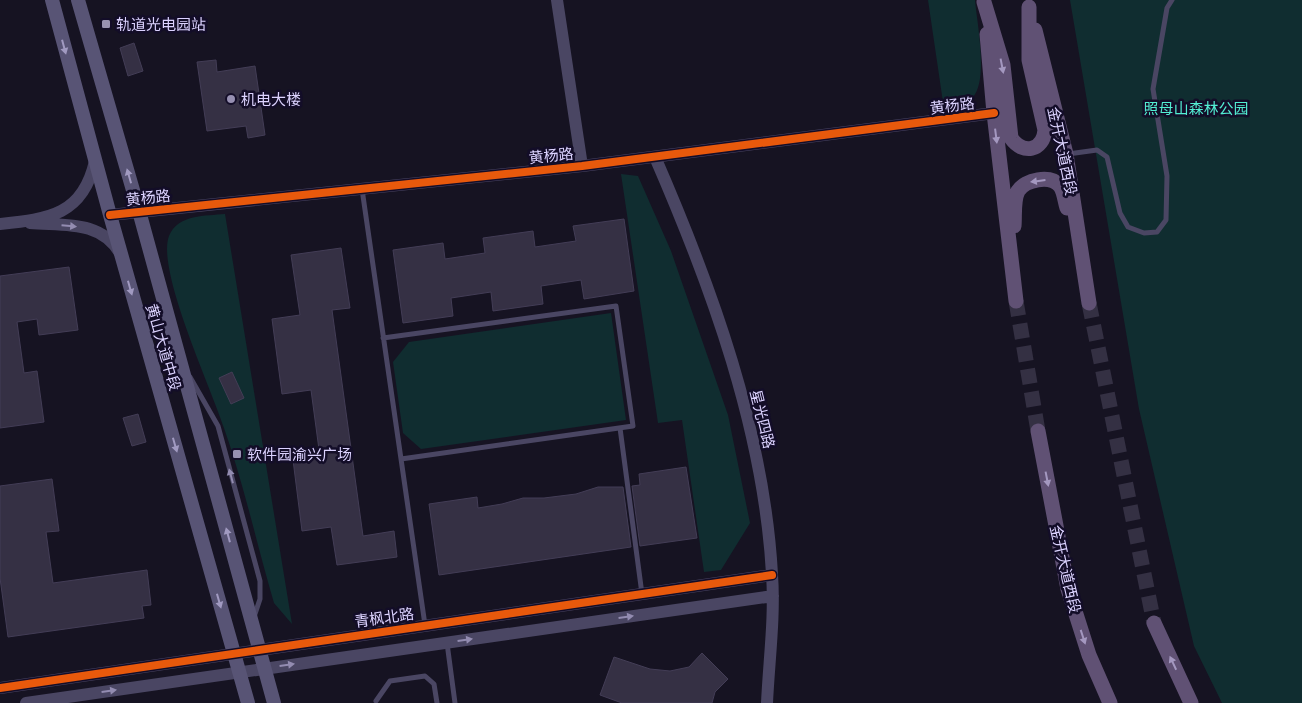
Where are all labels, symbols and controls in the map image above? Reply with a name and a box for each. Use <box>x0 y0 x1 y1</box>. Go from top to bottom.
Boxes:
place label: 轨道光电园站 <box>116 15 206 33</box>
marker: 轨道光电园站 <box>100 18 112 30</box>
one-way arrow <box>60 40 68 55</box>
one-way arrow <box>998 58 1006 73</box>
place label: 机电大楼 <box>241 90 301 108</box>
marker: 机电大楼 <box>225 93 237 105</box>
street label: 黄杨路 <box>929 93 975 117</box>
park label: 照母山森林公园 <box>1143 99 1249 117</box>
street label: 金开大道西段 <box>1045 105 1081 197</box>
one-way arrow <box>993 128 1001 144</box>
street label: 黄杨路 <box>528 144 574 166</box>
one-way arrow <box>125 168 133 183</box>
one-way arrow <box>1030 177 1046 185</box>
street label: 黄杨路 <box>125 186 171 208</box>
one-way arrow <box>61 222 77 230</box>
one-way arrow <box>127 281 135 296</box>
street label: 黄山大道中段 <box>143 301 185 393</box>
street label: 星光四路 <box>747 388 779 450</box>
one-way arrow <box>171 437 179 452</box>
place label: 软件园渝兴广场 <box>247 445 352 463</box>
marker: 软件园渝兴广场 <box>231 448 243 460</box>
one-way arrow <box>227 468 235 483</box>
one-way arrow <box>1043 471 1051 487</box>
street label: 金开大道西段 <box>1047 523 1085 615</box>
one-way arrow <box>223 527 231 542</box>
one-way arrow <box>216 593 224 608</box>
street label: 青枫北路 <box>353 604 415 630</box>
one-way arrow <box>619 613 635 621</box>
one-way arrow <box>1080 630 1088 645</box>
one-way arrow <box>458 635 474 643</box>
one-way arrow <box>1168 656 1176 670</box>
one-way arrow <box>279 660 295 668</box>
one-way arrow <box>101 687 117 695</box>

